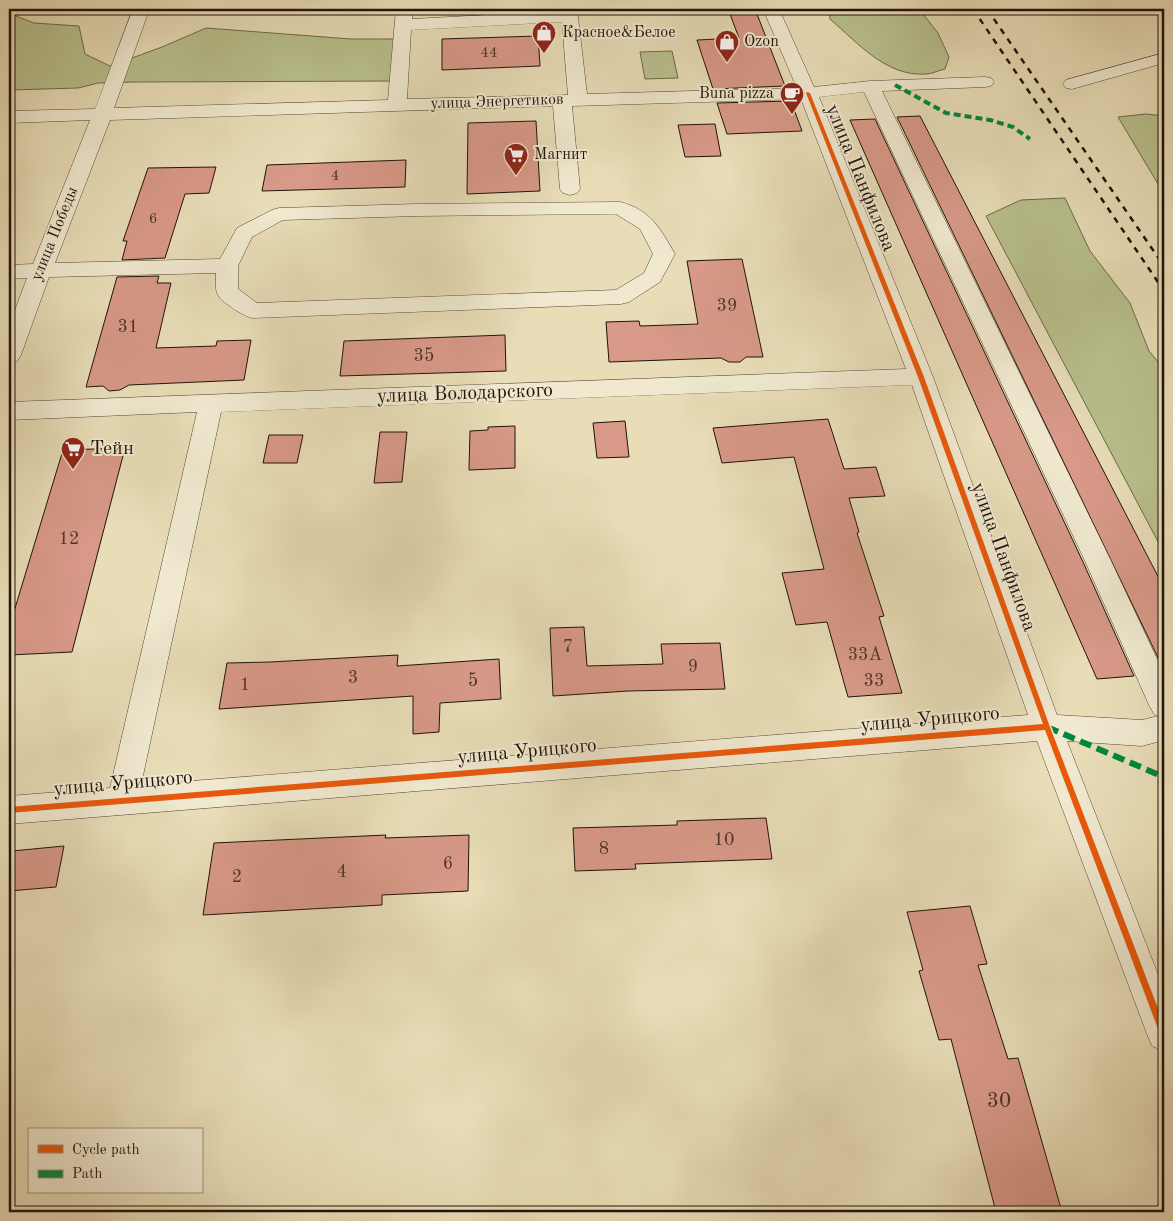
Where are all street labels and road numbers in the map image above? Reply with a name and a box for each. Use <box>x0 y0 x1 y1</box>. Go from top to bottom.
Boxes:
street label: улица Энергетиков <box>430 92 564 112</box>
street label: улица Панфилова <box>821 102 899 255</box>
street label: улица Победы <box>29 185 81 283</box>
street label: улица Володарского <box>377 381 553 407</box>
street label: улица Панфилова <box>967 480 1039 634</box>
street label: улица Урицкого <box>859 704 1001 736</box>
street label: улица Урицкого <box>456 736 598 768</box>
street label: улица Урицкого <box>52 768 194 800</box>

